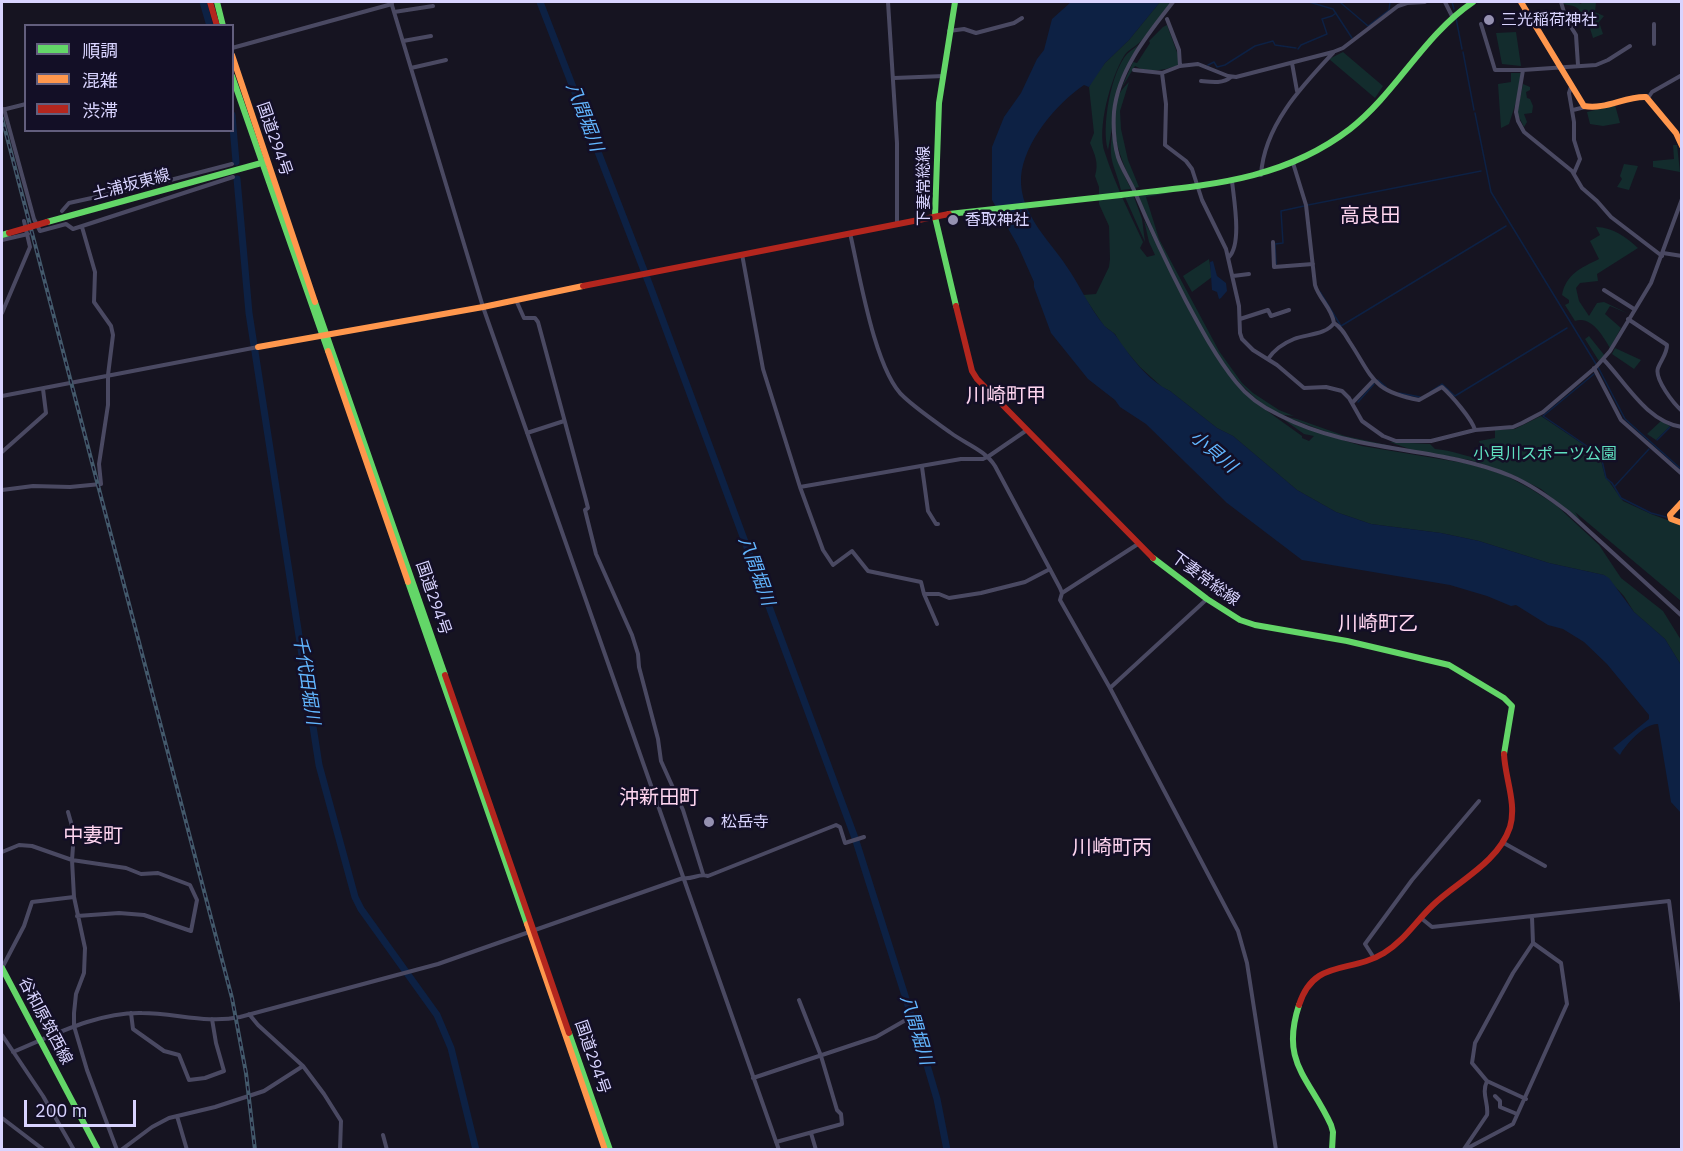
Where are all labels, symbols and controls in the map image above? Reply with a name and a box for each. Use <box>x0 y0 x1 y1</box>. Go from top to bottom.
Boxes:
place label: 三光稲荷神社 <box>1501 10 1597 30</box>
marker: 三光稲荷神社 <box>1482 13 1496 27</box>
legend <box>24 24 234 132</box>
text: 順調 <box>82 39 118 62</box>
text: 混雑 <box>82 69 118 92</box>
water label: 八間堀川 <box>561 80 607 154</box>
text: 渋滞 <box>82 99 118 122</box>
street label: 国道294号 <box>252 100 296 178</box>
street label: 下妻常総線 <box>914 146 934 226</box>
street label: 土浦坂東線 <box>90 165 172 205</box>
district label: 高良田 <box>1340 204 1400 228</box>
place label: 香取神社 <box>965 210 1029 230</box>
marker: 香取神社 <box>946 213 960 227</box>
district label: 川崎町甲 <box>966 384 1046 408</box>
water label: 小貝川 <box>1185 426 1241 478</box>
park label: 小貝川スポーツ公園 <box>1473 444 1617 464</box>
water label: 八間堀川 <box>734 533 778 609</box>
street label: 下妻常総線 <box>1167 548 1243 610</box>
street label: 国道294号 <box>411 559 455 637</box>
district label: 川崎町乙 <box>1338 612 1418 636</box>
water label: 千代田堀川 <box>288 634 324 726</box>
district label: 沖新田町 <box>619 786 699 810</box>
place label: 松岳寺 <box>721 812 769 832</box>
marker: 松岳寺 <box>702 815 716 829</box>
district label: 中妻町 <box>63 824 123 848</box>
district label: 川崎町丙 <box>1072 836 1152 860</box>
street label: 谷和原筑西線 <box>14 974 76 1068</box>
water label: 八間堀川 <box>895 992 937 1068</box>
street label: 国道294号 <box>570 1018 614 1096</box>
scale bar <box>27 1088 140 1126</box>
text: 200 m <box>35 1099 87 1122</box>

